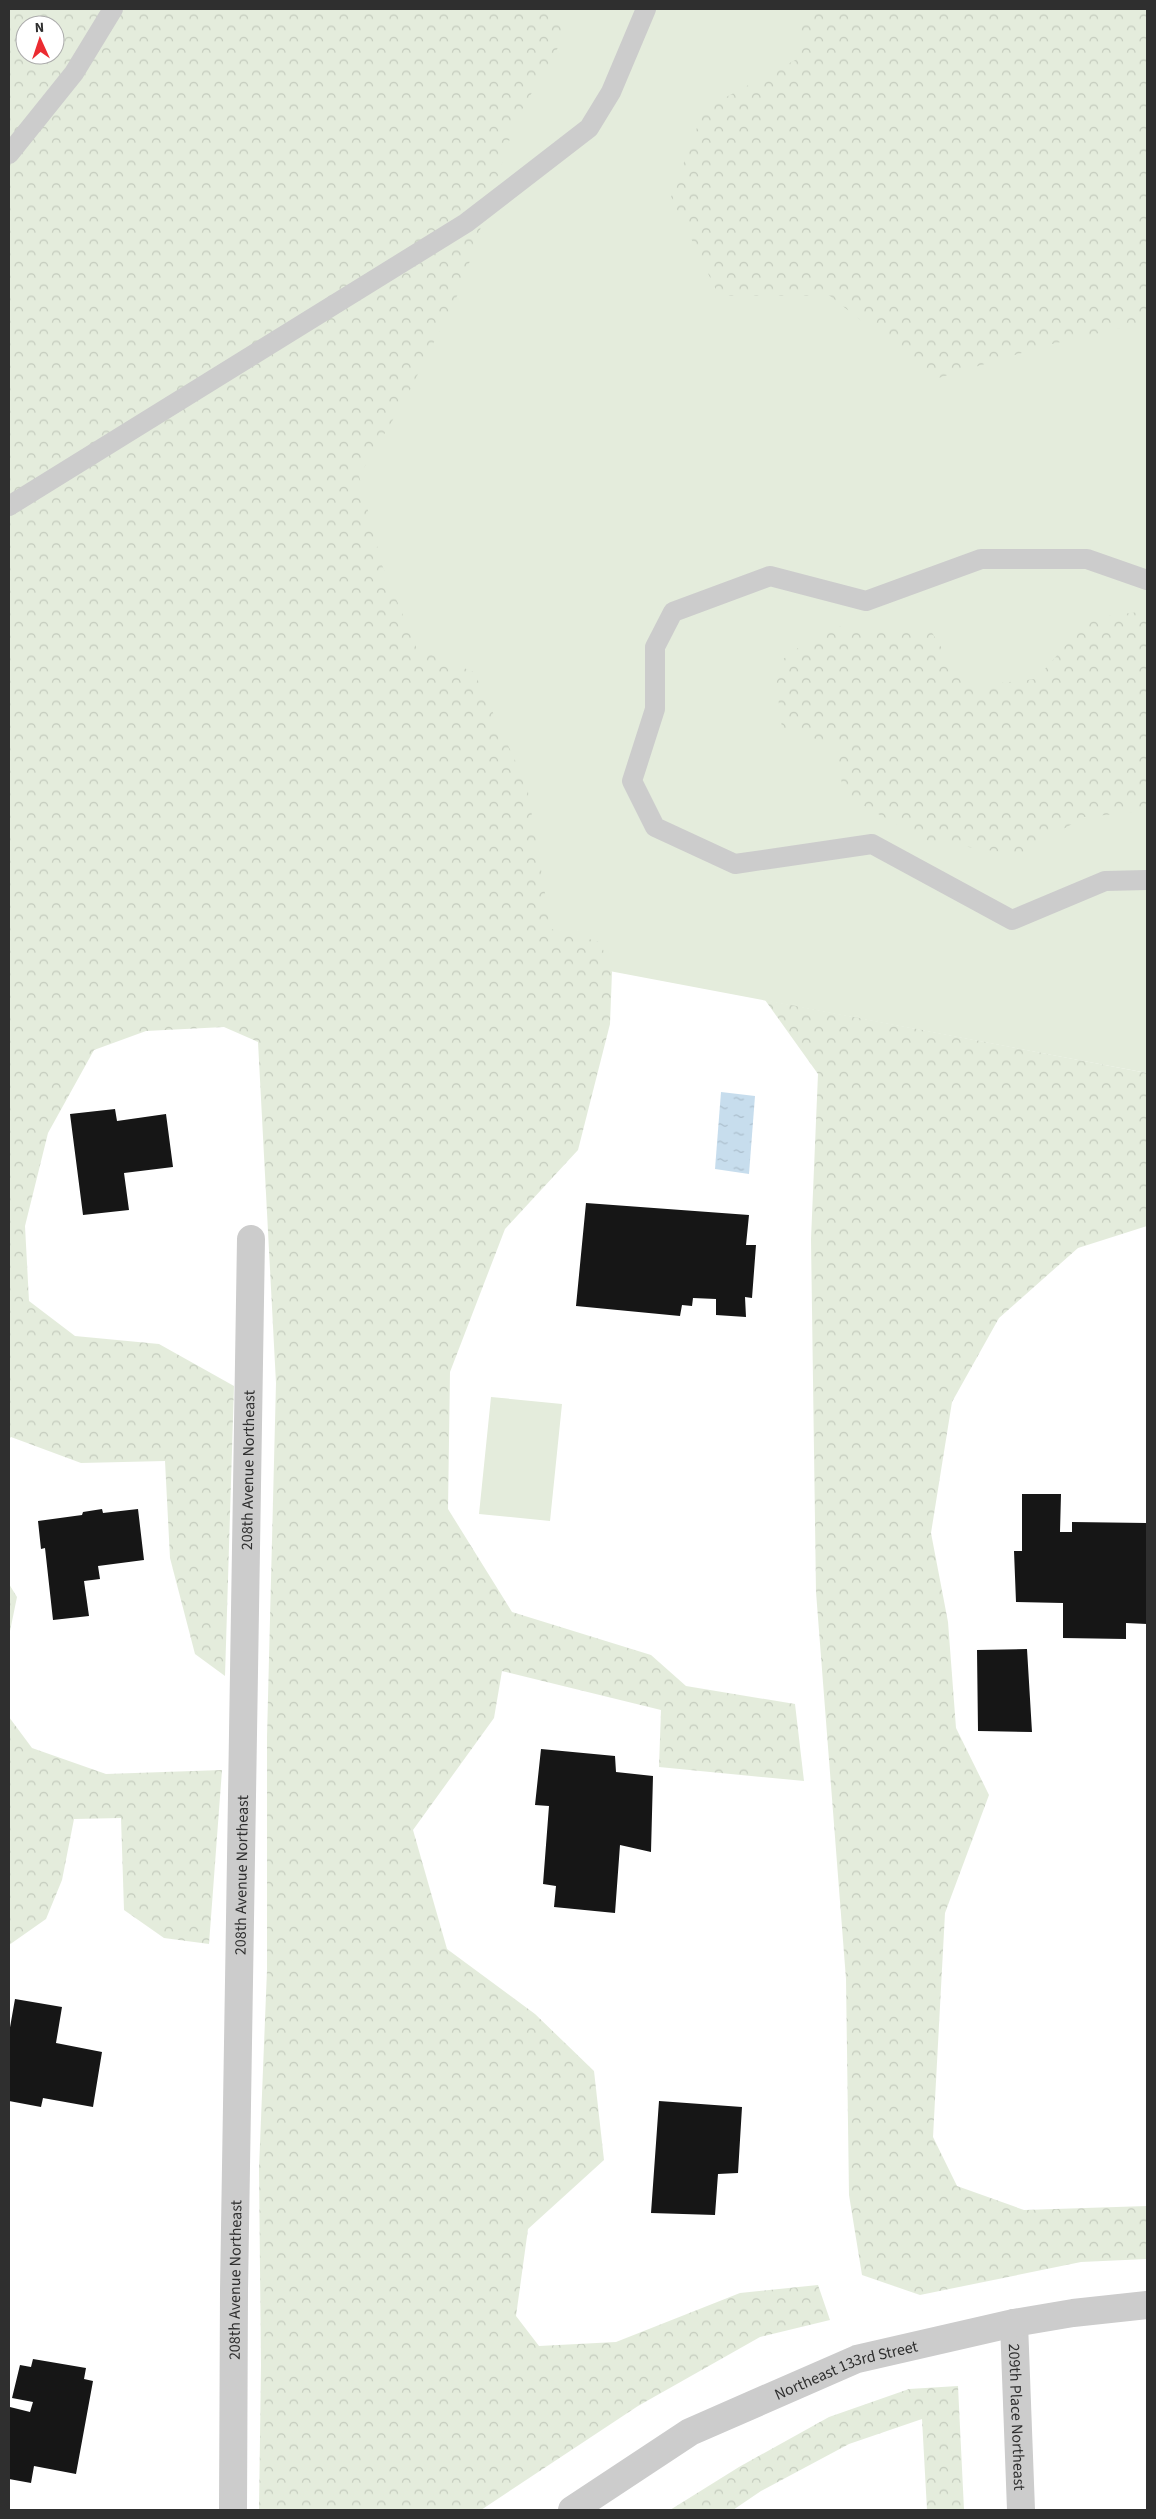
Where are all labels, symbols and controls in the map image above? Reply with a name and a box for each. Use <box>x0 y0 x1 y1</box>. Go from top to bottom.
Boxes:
north arrow <box>15 15 65 65</box>
text: N <box>34 18 45 38</box>
street label: 208th Avenue Northeast <box>236 1389 261 1550</box>
street label: 208th Avenue Northeast <box>229 1794 254 1955</box>
street label: 208th Avenue Northeast <box>224 2199 247 2360</box>
street label: Northeast 133rd Street <box>771 2335 921 2406</box>
street label: 209th Place Northeast <box>1003 2343 1030 2491</box>

